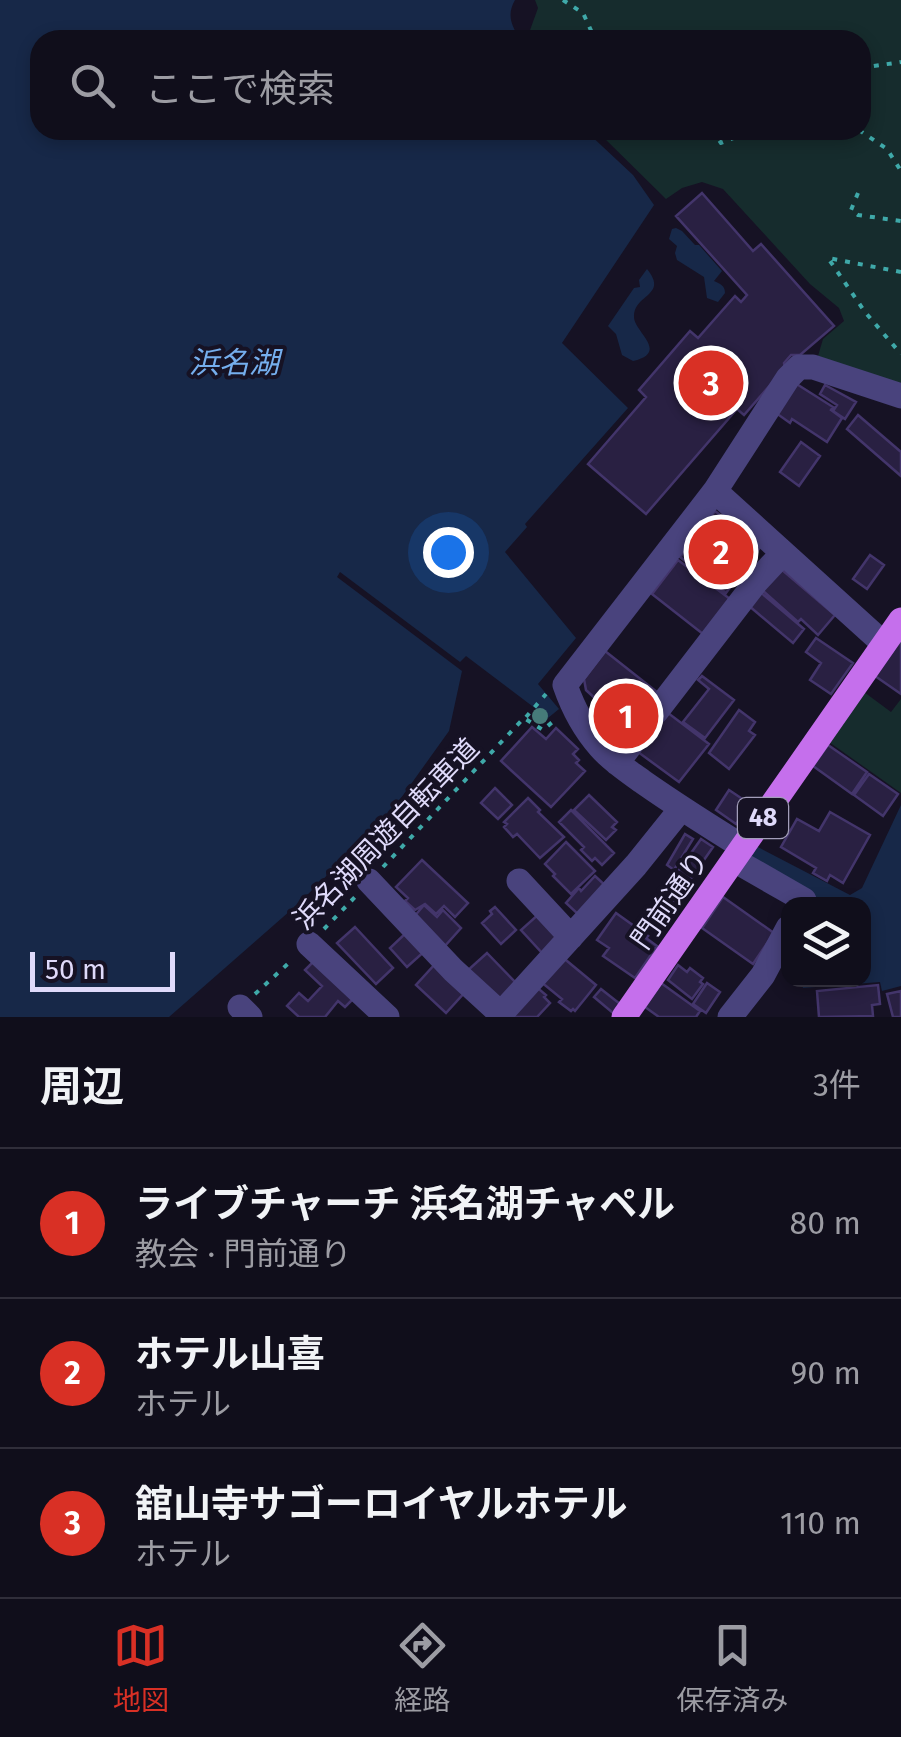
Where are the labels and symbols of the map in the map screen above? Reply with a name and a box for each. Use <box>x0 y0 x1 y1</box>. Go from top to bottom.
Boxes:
water label: 浜名湖 <box>189 345 283 381</box>
pin: 3 <box>678 346 744 420</box>
pin: 2 <box>688 514 754 590</box>
your location <box>423 527 474 578</box>
pin: 1 <box>594 678 658 754</box>
street label: 浜名湖周遊自転車道 <box>287 732 485 936</box>
road number: 48 <box>738 798 788 838</box>
street label: 門前通り <box>624 845 716 955</box>
scale bar <box>30 947 175 991</box>

